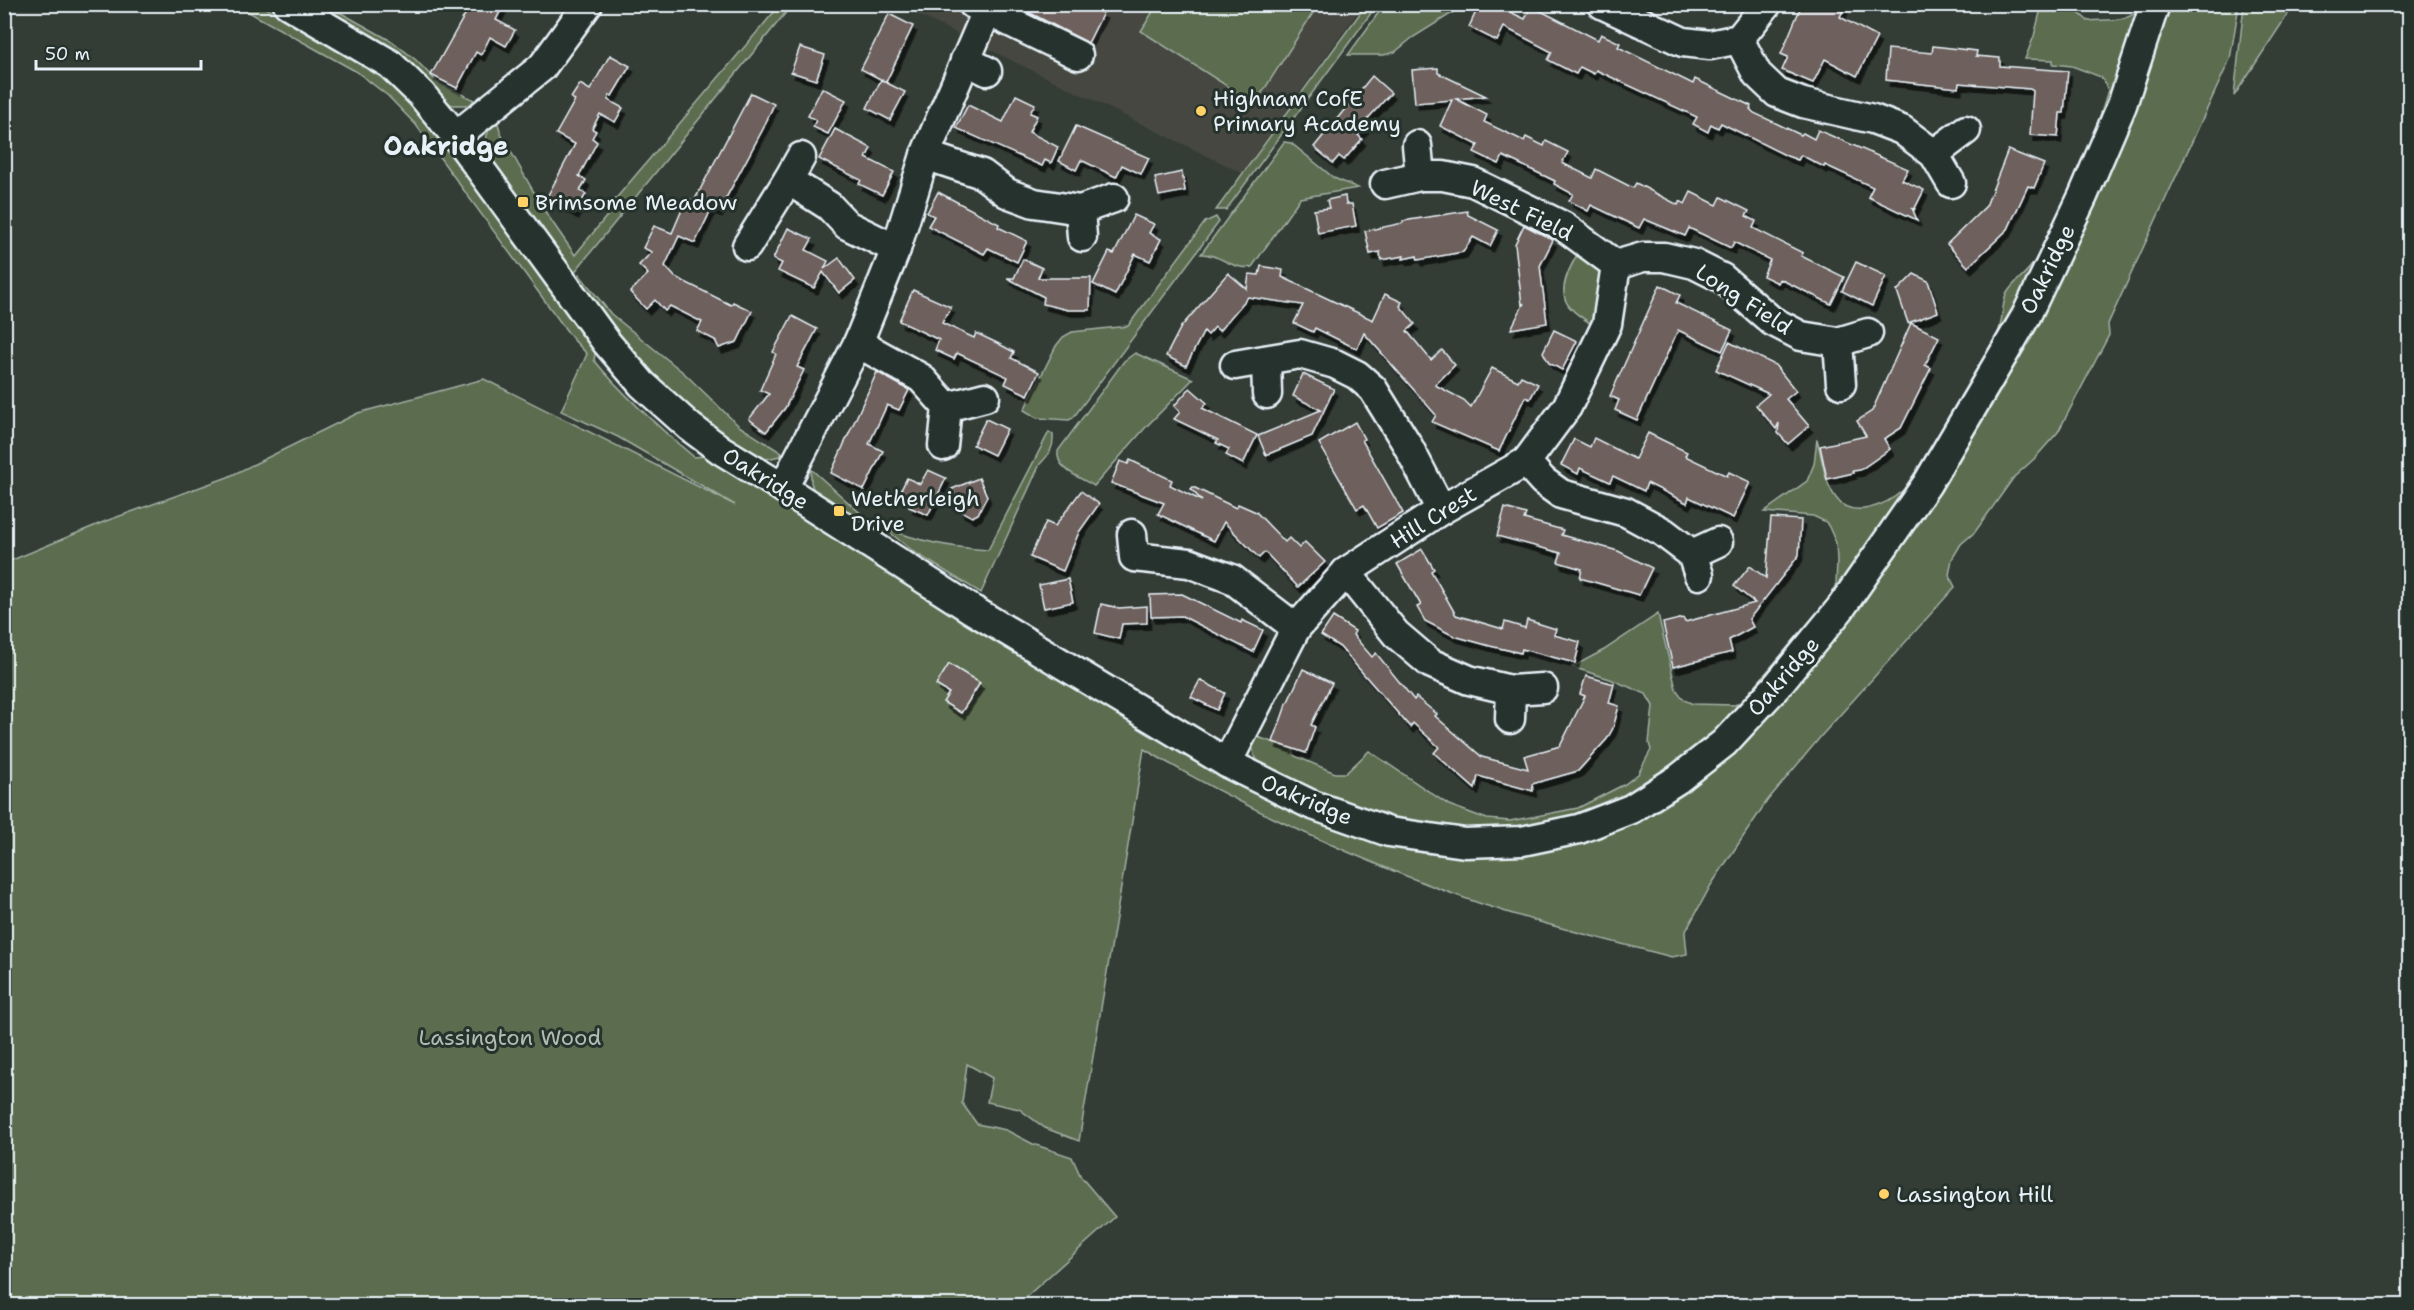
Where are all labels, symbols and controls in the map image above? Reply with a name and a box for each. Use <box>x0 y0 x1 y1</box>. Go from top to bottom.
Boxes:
scale bar <box>36 33 201 71</box>
text: 50 m <box>45 42 90 66</box>
place label: Highnam CofE Primary Academy <box>1213 84 1401 138</box>
marker: Highnam CofE Primary Academy <box>1194 104 1208 118</box>
district label: Oakridge <box>383 128 509 163</box>
street label: West Field <box>1466 173 1578 248</box>
place label: Brimsome Meadow <box>535 188 737 217</box>
marker: Brimsome Meadow <box>516 195 530 209</box>
street label: Oakridge <box>2013 219 2082 319</box>
street label: Long Field <box>1690 257 1798 341</box>
street label: Oakridge <box>717 441 814 516</box>
street label: Hill Crest <box>1385 479 1482 555</box>
place label: Wetherleigh Drive <box>851 484 980 538</box>
marker: Wetherleigh Drive <box>832 504 846 518</box>
street label: Oakridge <box>1741 630 1826 722</box>
street label: Oakridge <box>1257 767 1357 832</box>
park label: Lassington Wood <box>419 1023 601 1052</box>
place label: Lassington Hill <box>1896 1180 2053 1209</box>
marker: Lassington Hill <box>1877 1187 1891 1201</box>

